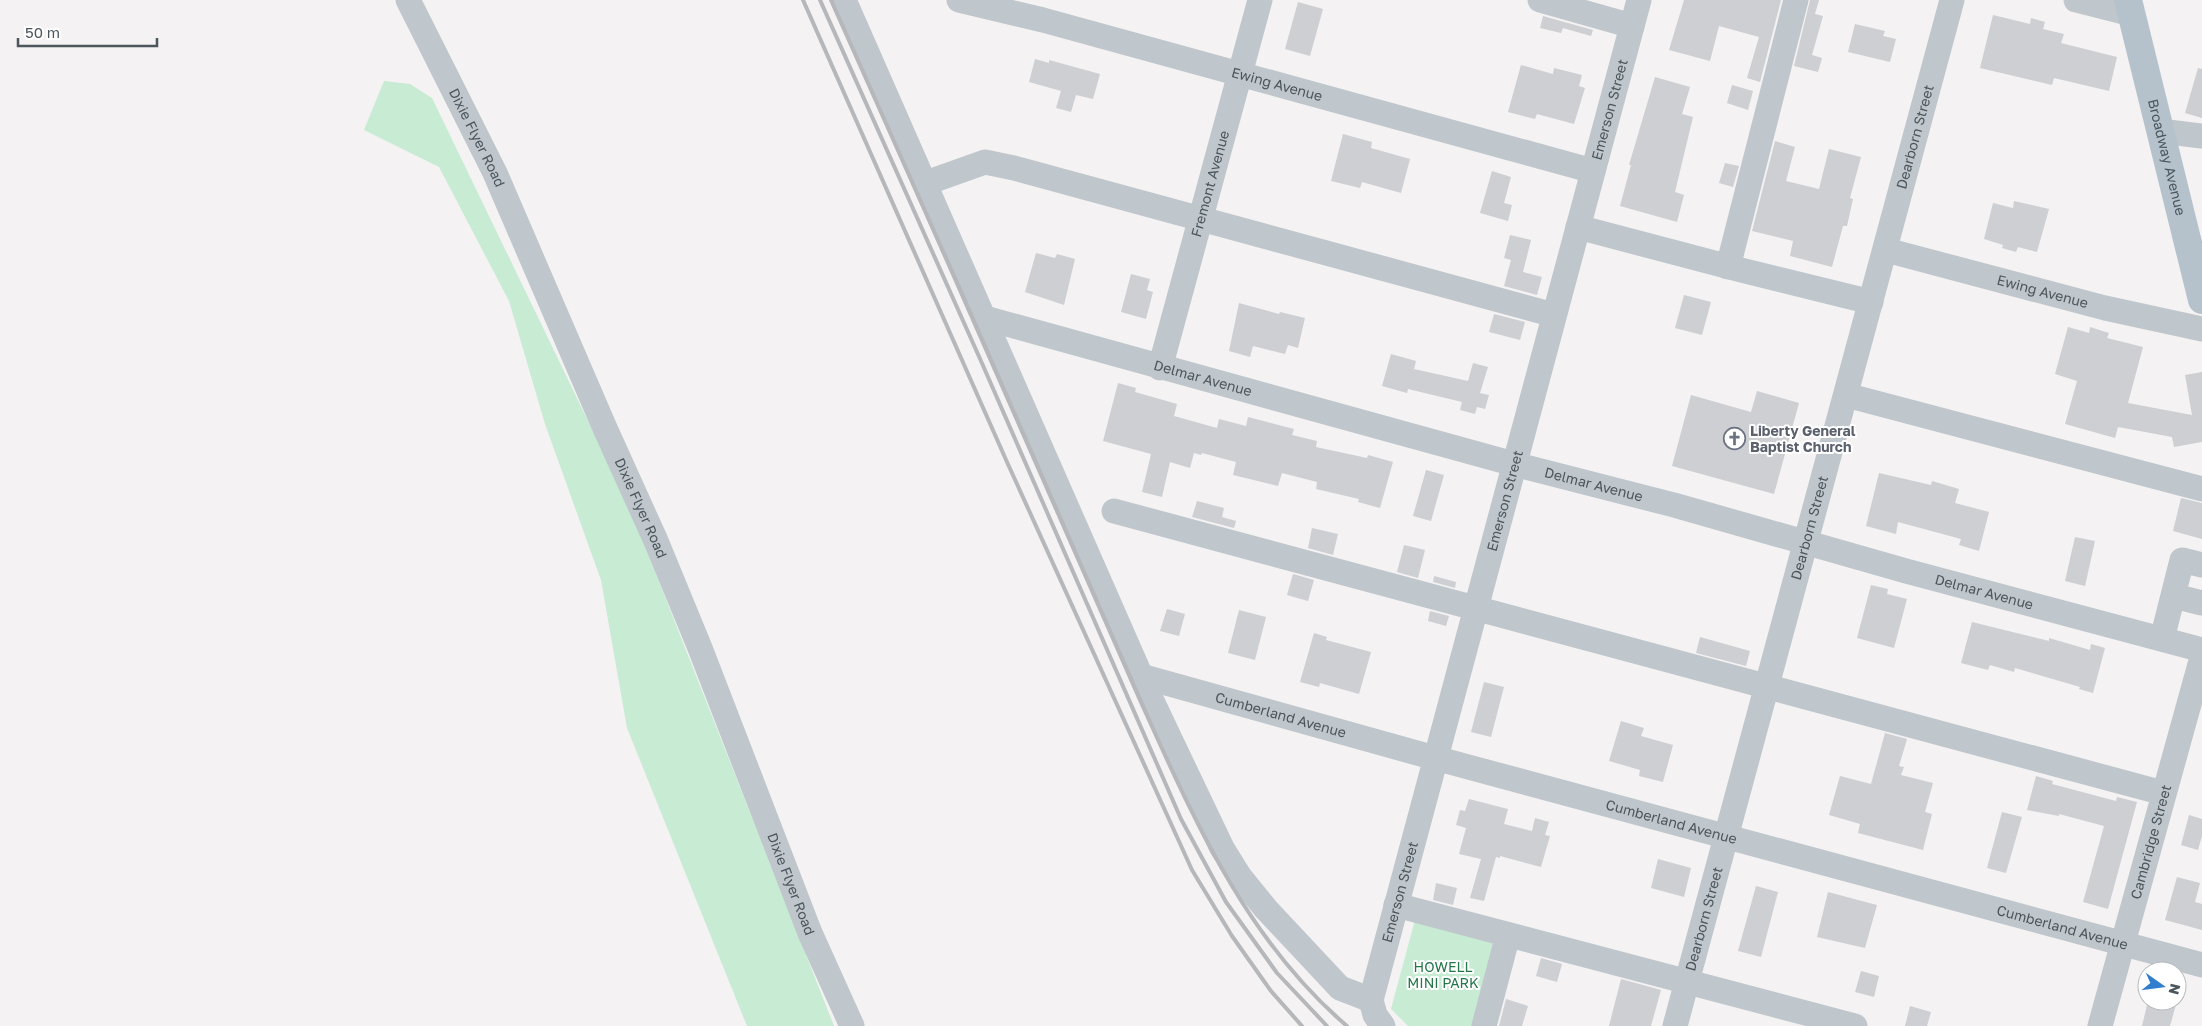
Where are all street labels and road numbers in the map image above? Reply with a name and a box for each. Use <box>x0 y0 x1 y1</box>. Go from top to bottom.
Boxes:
street label: Emerson Street <box>1587 57 1631 162</box>
street label: Ewing Avenue <box>1230 63 1325 104</box>
street label: Dearborn Street <box>1892 83 1937 191</box>
street label: Dixie Flyer Road <box>446 85 509 189</box>
street label: Broadway Avenue <box>2145 97 2190 217</box>
street label: Fremont Avenue <box>1187 128 1232 239</box>
street label: Ewing Avenue <box>1995 271 2090 311</box>
street label: Delmar Avenue <box>1152 356 1254 399</box>
street label: Emerson Street <box>1483 448 1526 553</box>
street label: Dixie Flyer Road <box>611 455 671 560</box>
street label: Delmar Avenue <box>1543 463 1645 505</box>
street label: Dearborn Street <box>1787 474 1831 582</box>
street label: Delmar Avenue <box>1933 570 2035 613</box>
street label: Cumberland Avenue <box>1213 688 1348 741</box>
street label: Cambridge Street <box>2126 783 2174 901</box>
street label: Cumberland Avenue <box>1604 795 1739 847</box>
street label: Dixie Flyer Road <box>764 830 819 937</box>
street label: Emerson Street <box>1378 839 1421 944</box>
street label: Dearborn Street <box>1681 865 1726 973</box>
street label: Cumberland Avenue <box>1995 901 2130 953</box>

